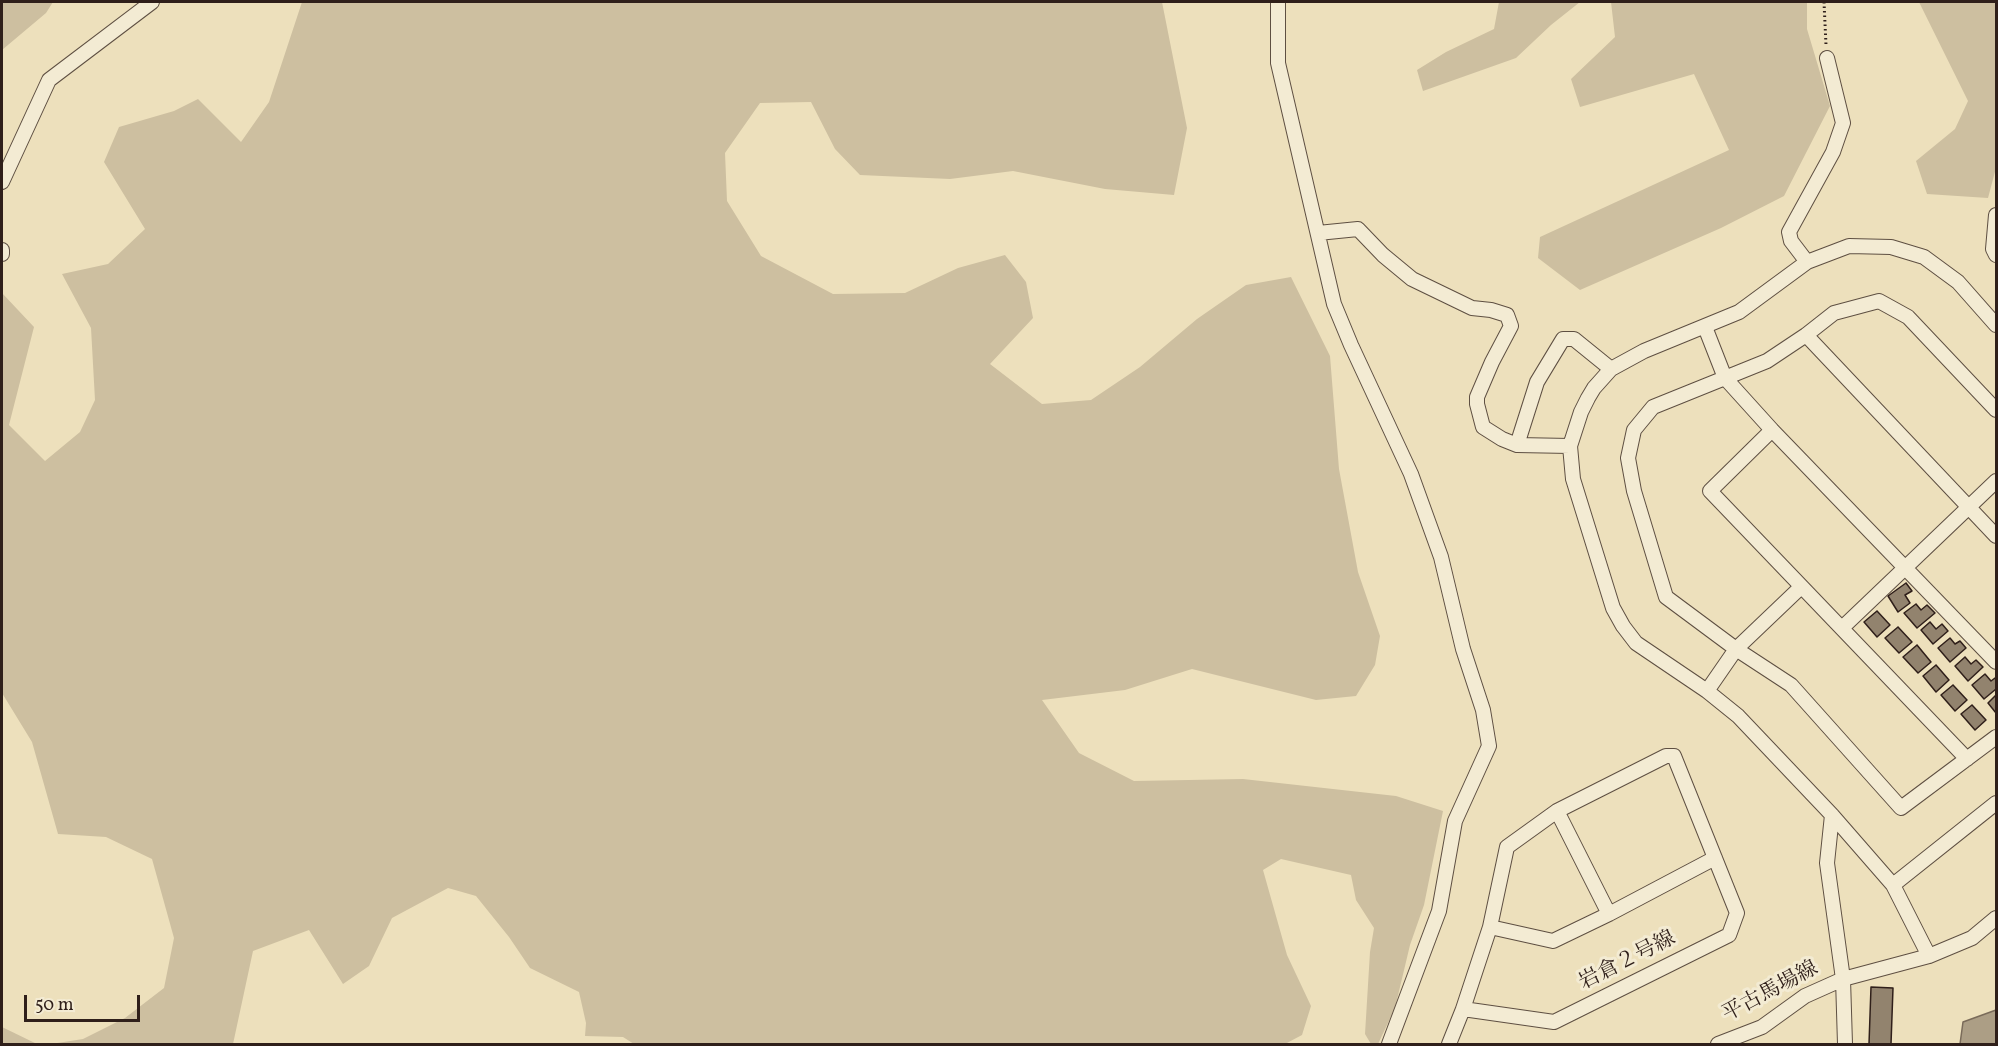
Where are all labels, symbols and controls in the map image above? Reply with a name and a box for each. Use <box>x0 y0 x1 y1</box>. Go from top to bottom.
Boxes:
street label: 岩倉２号線 <box>1576 927 1680 997</box>
street label: 平古馬場線 <box>1719 957 1823 1029</box>
scale bar <box>27 983 142 1021</box>
text: 50 m <box>35 993 74 1018</box>

